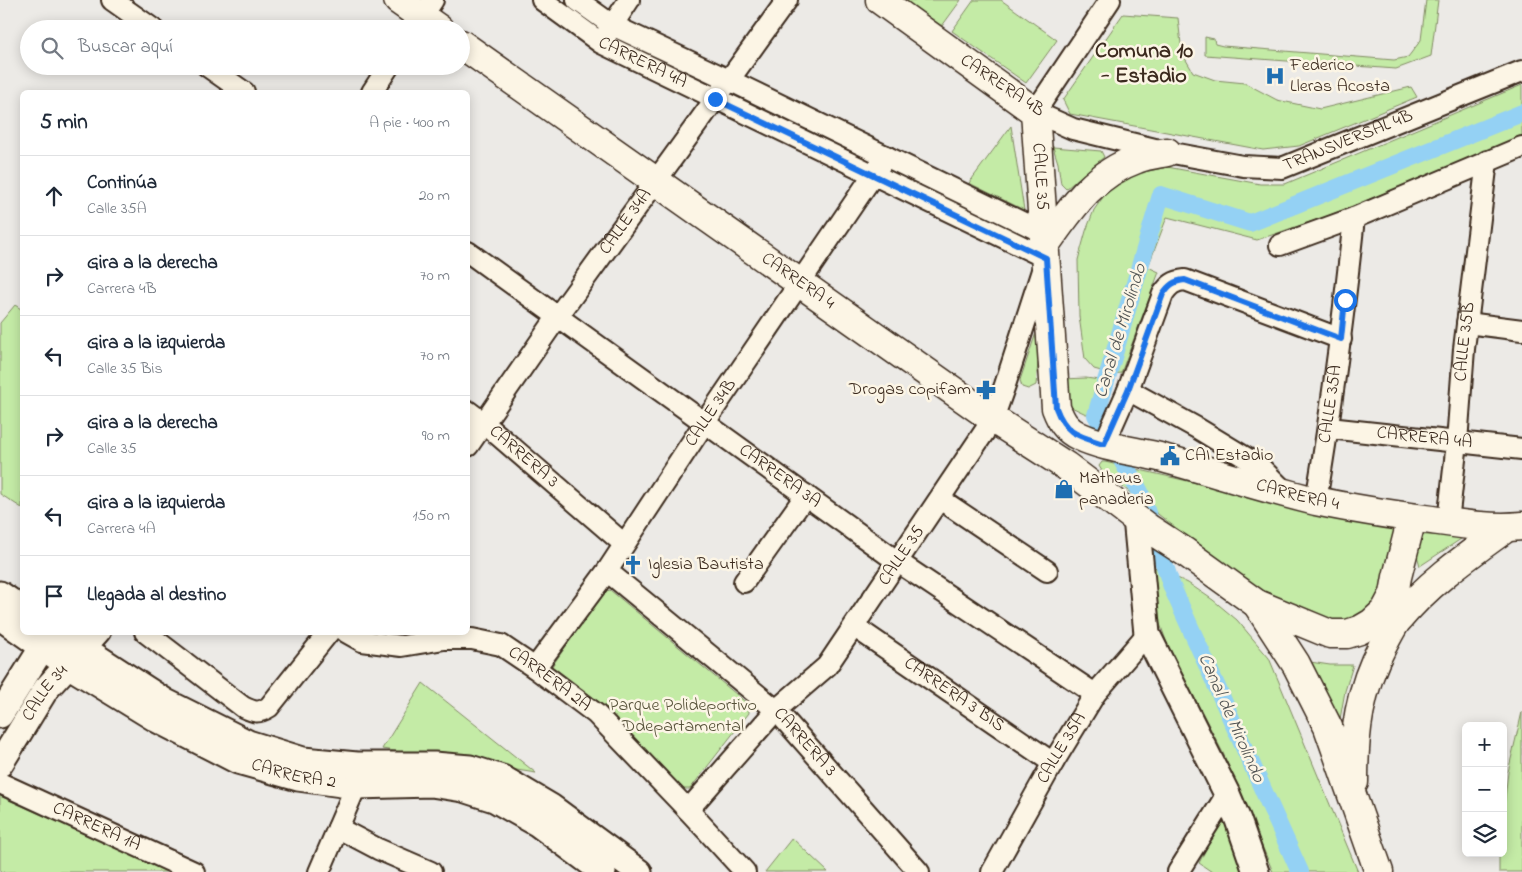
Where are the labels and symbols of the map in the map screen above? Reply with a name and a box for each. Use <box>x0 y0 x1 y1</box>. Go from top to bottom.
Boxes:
street label: CARRERA 4A <box>594 30 691 96</box>
district label: Comuna 10 - Estadio <box>1095 36 1193 93</box>
street label: CARRERA 4B <box>955 48 1049 124</box>
place label: Federico Lleras Acosta <box>1289 53 1390 100</box>
hospital icon: Federico Lleras Acosta <box>1264 65 1286 87</box>
route end <box>704 88 727 111</box>
street label: TRANSVERSAL 4B <box>1279 103 1417 179</box>
street label: CALLE 35 <box>1024 142 1055 211</box>
street label: CALLE 34A <box>593 184 659 260</box>
street label: CARRERA 4 <box>756 246 840 317</box>
water label: Canal de Mirolindo <box>1088 260 1155 401</box>
route start <box>1334 289 1357 312</box>
street label: CALLE 35B <box>1449 301 1483 382</box>
street label: CALLE 35A <box>1313 364 1349 445</box>
street label: CALLE 34B <box>679 374 743 452</box>
place label: Drogas copifam <box>848 377 971 404</box>
pharmacy icon: Drogas copifam <box>975 379 997 401</box>
street label: CARRERA 3 <box>483 419 564 495</box>
street label: CARRERA 4A <box>1375 420 1474 456</box>
street label: CARRERA 3A <box>733 438 826 515</box>
place label: CAI Estadio <box>1185 443 1273 469</box>
public building icon: CAI Estadio <box>1159 445 1181 467</box>
place label: Matheus panaderia <box>1079 466 1154 513</box>
street label: CARRERA 4 <box>1253 473 1342 518</box>
shop icon: Matheus panaderia <box>1053 478 1075 500</box>
street label: CALLE 35 <box>872 521 932 591</box>
place label: Iglesia Bautista <box>648 552 764 579</box>
church icon: Iglesia Bautista <box>622 554 644 576</box>
street label: CARRERA 2A <box>502 640 596 719</box>
water label: Canal de Mirolindo <box>1190 649 1272 788</box>
street label: CARRERA 3 BIS <box>898 651 1010 739</box>
street label: CALLE 34 <box>16 659 75 727</box>
park label: Parque Polideportivo Ddepartamental <box>609 693 757 740</box>
street label: CARRERA 3 <box>767 702 842 783</box>
street label: CALLE 35A <box>1031 708 1093 789</box>
street label: CARRERA 2 <box>248 752 338 796</box>
street label: CARRERA 1A <box>48 796 145 859</box>

